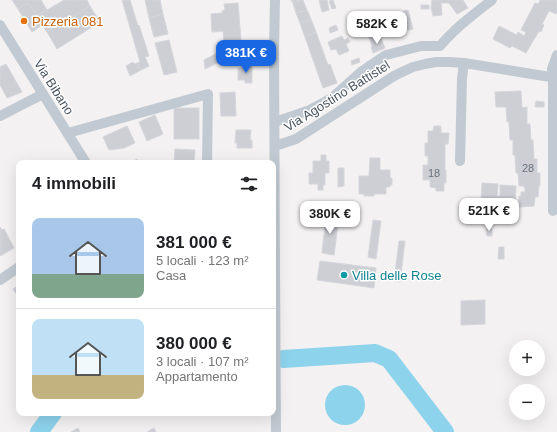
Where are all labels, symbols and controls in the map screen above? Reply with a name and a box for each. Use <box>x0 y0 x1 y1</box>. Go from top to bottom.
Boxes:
pin: 582K € <box>344 11 410 45</box>
place label: Pizzeria 081 <box>32 14 104 29</box>
marker: Pizzeria 081 <box>19 16 29 26</box>
text: 582K € <box>356 16 398 31</box>
pin: 381K € <box>213 40 279 74</box>
text: 381K € <box>225 45 267 60</box>
street label: Via Bibano <box>31 56 77 118</box>
street label: Via Agostino Battistel <box>281 57 393 135</box>
house number: 28 <box>522 162 534 174</box>
house number: 18 <box>428 167 440 179</box>
icon: filters <box>238 173 260 195</box>
text: 4 immobili <box>32 174 116 193</box>
pin: 521K € <box>456 198 522 232</box>
pin: 380K € <box>297 201 363 235</box>
text: 521K € <box>468 203 510 218</box>
text: 380K € <box>309 206 351 221</box>
text: 381 000 € <box>156 233 232 252</box>
icon: home <box>64 234 112 282</box>
text: 5 locali · 123 m² <box>156 253 248 268</box>
text: Casa <box>156 268 186 283</box>
place label: Villa delle Rose <box>352 268 441 283</box>
marker: Villa delle Rose <box>339 270 349 280</box>
text: 380 000 € <box>156 334 232 353</box>
icon: home <box>64 335 112 383</box>
map controls <box>509 340 545 420</box>
button: + <box>509 340 545 376</box>
text: 3 locali · 107 m² <box>156 354 248 369</box>
text: Appartamento <box>156 369 238 384</box>
button: − <box>509 384 545 420</box>

